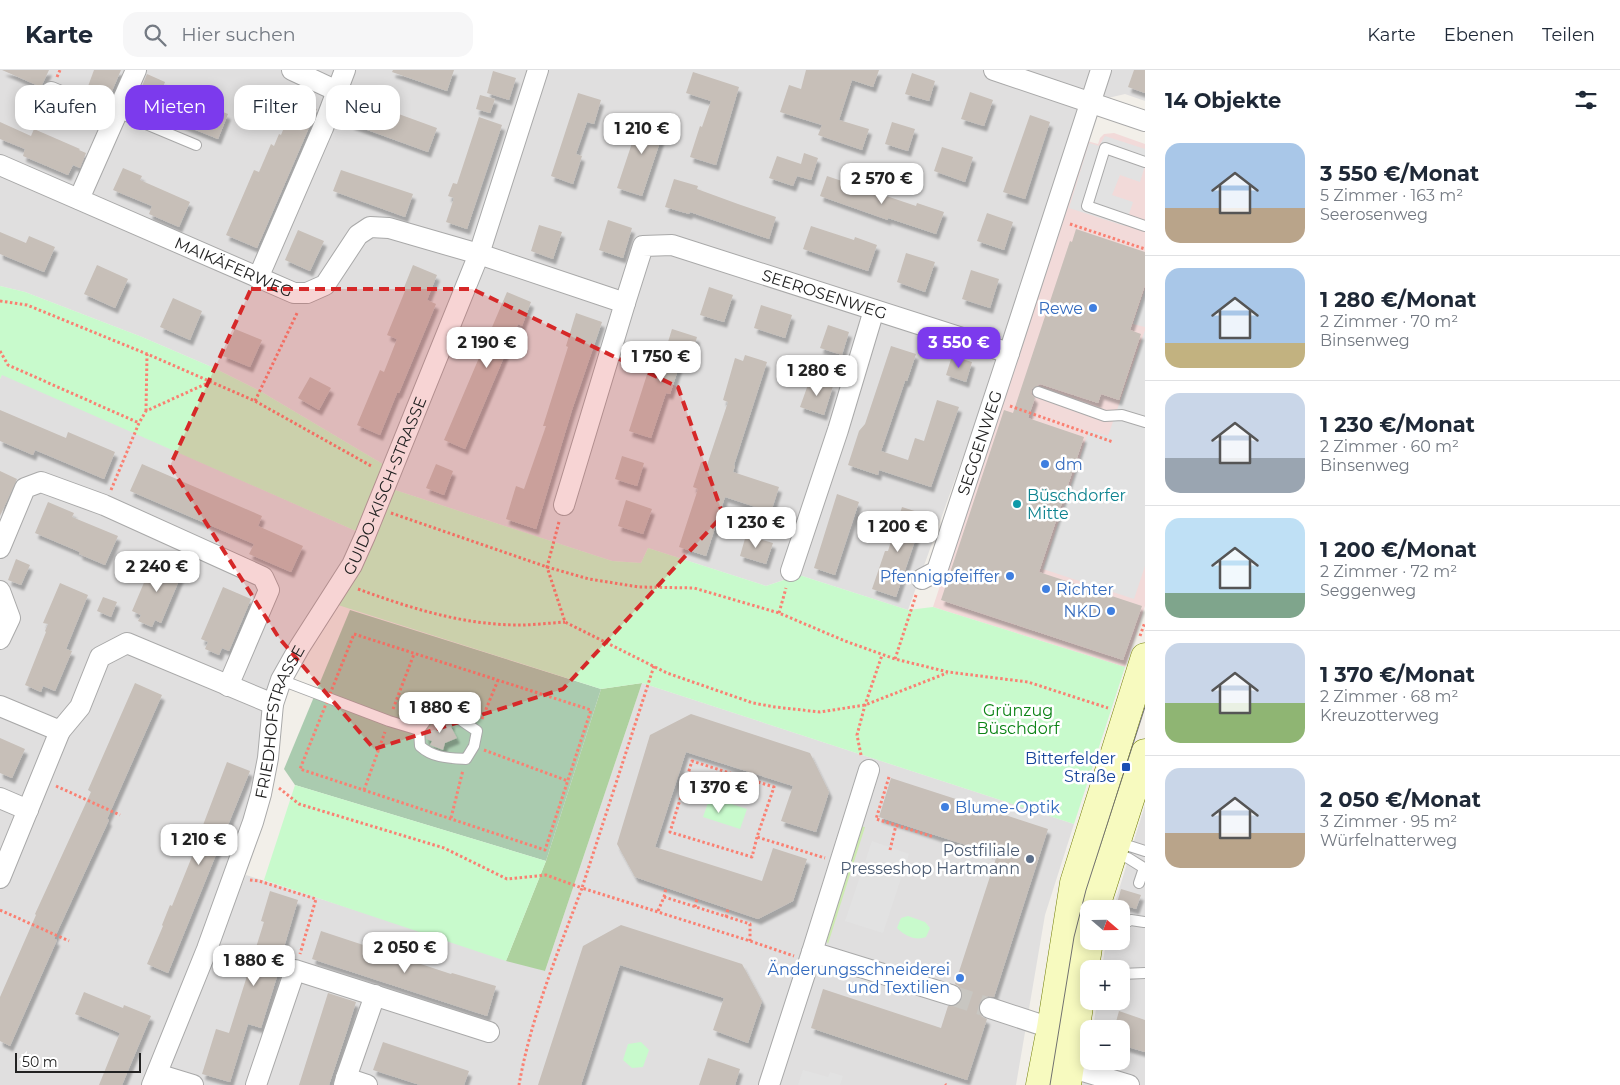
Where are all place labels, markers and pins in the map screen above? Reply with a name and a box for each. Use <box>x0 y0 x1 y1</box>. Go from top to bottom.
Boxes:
pin: 1 210 € <box>596 112 688 155</box>
pin: 2 570 € <box>836 162 928 205</box>
place label: Rewe <box>1038 299 1083 318</box>
marker: Rewe <box>1087 302 1099 314</box>
pin: 2 190 € <box>441 326 533 369</box>
pin: 3 550 € <box>913 326 1005 369</box>
pin: 1 750 € <box>615 340 707 383</box>
pin: 1 280 € <box>771 354 863 397</box>
place label: dm <box>1055 455 1083 474</box>
marker: dm <box>1039 458 1051 470</box>
place label: Büschdorfer Mitte <box>1027 486 1126 523</box>
marker: Büschdorfer Mitte <box>1011 498 1023 510</box>
pin: 1 230 € <box>710 506 802 549</box>
pin: 1 200 € <box>852 510 944 553</box>
pin: 2 240 € <box>111 550 203 593</box>
place label: Pfennigpfeiffer <box>880 567 1000 586</box>
marker: Pfennigpfeiffer <box>1004 570 1016 582</box>
place label: Richter <box>1056 580 1114 599</box>
marker: Richter <box>1040 583 1052 595</box>
place label: NKD <box>1063 602 1101 621</box>
marker: NKD <box>1105 605 1117 617</box>
pin: 1 880 € <box>394 692 486 734</box>
place label: Bitterfelder Straße <box>1025 749 1116 786</box>
marker: Bitterfelder Straße <box>1120 761 1132 773</box>
pin: 1 370 € <box>673 772 765 814</box>
place label: Blume-Optik <box>955 798 1060 817</box>
marker: Blume-Optik <box>939 801 951 813</box>
pin: 1 210 € <box>153 824 245 866</box>
place label: Postfiliale Presseshop Hartmann <box>840 841 1020 878</box>
marker: Postfiliale Presseshop Hartmann <box>1024 853 1036 865</box>
pin: 2 050 € <box>359 932 451 974</box>
pin: 1 880 € <box>208 944 300 987</box>
place label: Änderungsschneiderei und Textilien <box>767 959 950 997</box>
marker: Änderungsschneiderei und Textilien <box>954 972 966 984</box>

